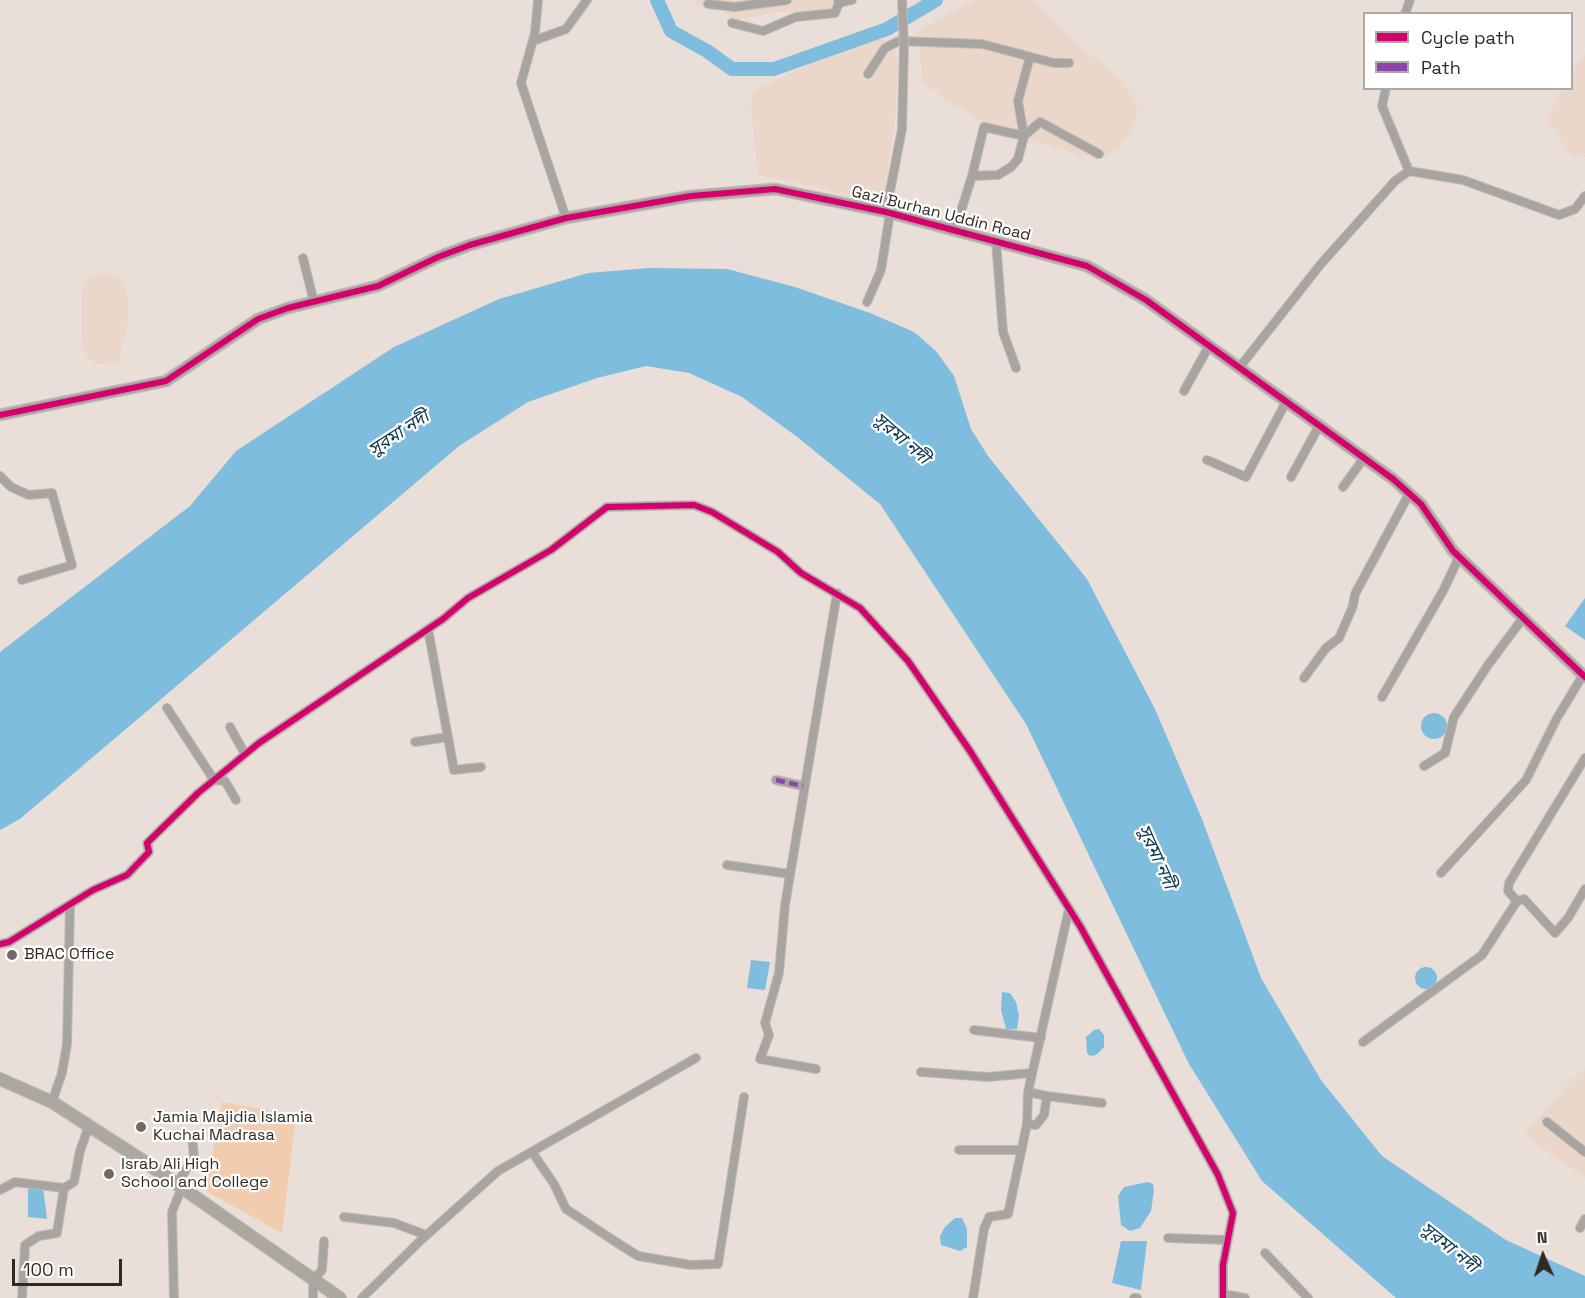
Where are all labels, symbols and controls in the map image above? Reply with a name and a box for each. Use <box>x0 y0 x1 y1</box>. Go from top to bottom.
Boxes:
legend <box>1363 12 1573 90</box>
text: Cycle path <box>1421 26 1515 49</box>
text: Path <box>1421 56 1461 79</box>
street label: Gazi Burhan Uddin Road <box>849 182 1033 246</box>
water label: সুরমা নদী <box>365 406 433 462</box>
water label: সুরমা নদী <box>868 409 934 469</box>
water label: সুরমা নদী <box>1132 822 1180 892</box>
place label: BRAC Office <box>24 945 114 965</box>
marker: BRAC Office <box>5 948 19 962</box>
place label: Jamia Majidia Islamia Kuchai Madrasa <box>153 1108 313 1146</box>
marker: Jamia Majidia Islamia Kuchai Madrasa <box>134 1120 148 1134</box>
place label: Israb Ali High School and College <box>121 1155 269 1193</box>
marker: Israb Ali High School and College <box>102 1167 116 1181</box>
water label: সুরমা নদী <box>1416 1218 1482 1278</box>
north arrow <box>1513 1226 1573 1286</box>
text: N <box>1536 1227 1548 1248</box>
scale bar <box>15 1247 124 1285</box>
text: 100 m <box>23 1258 74 1281</box>

